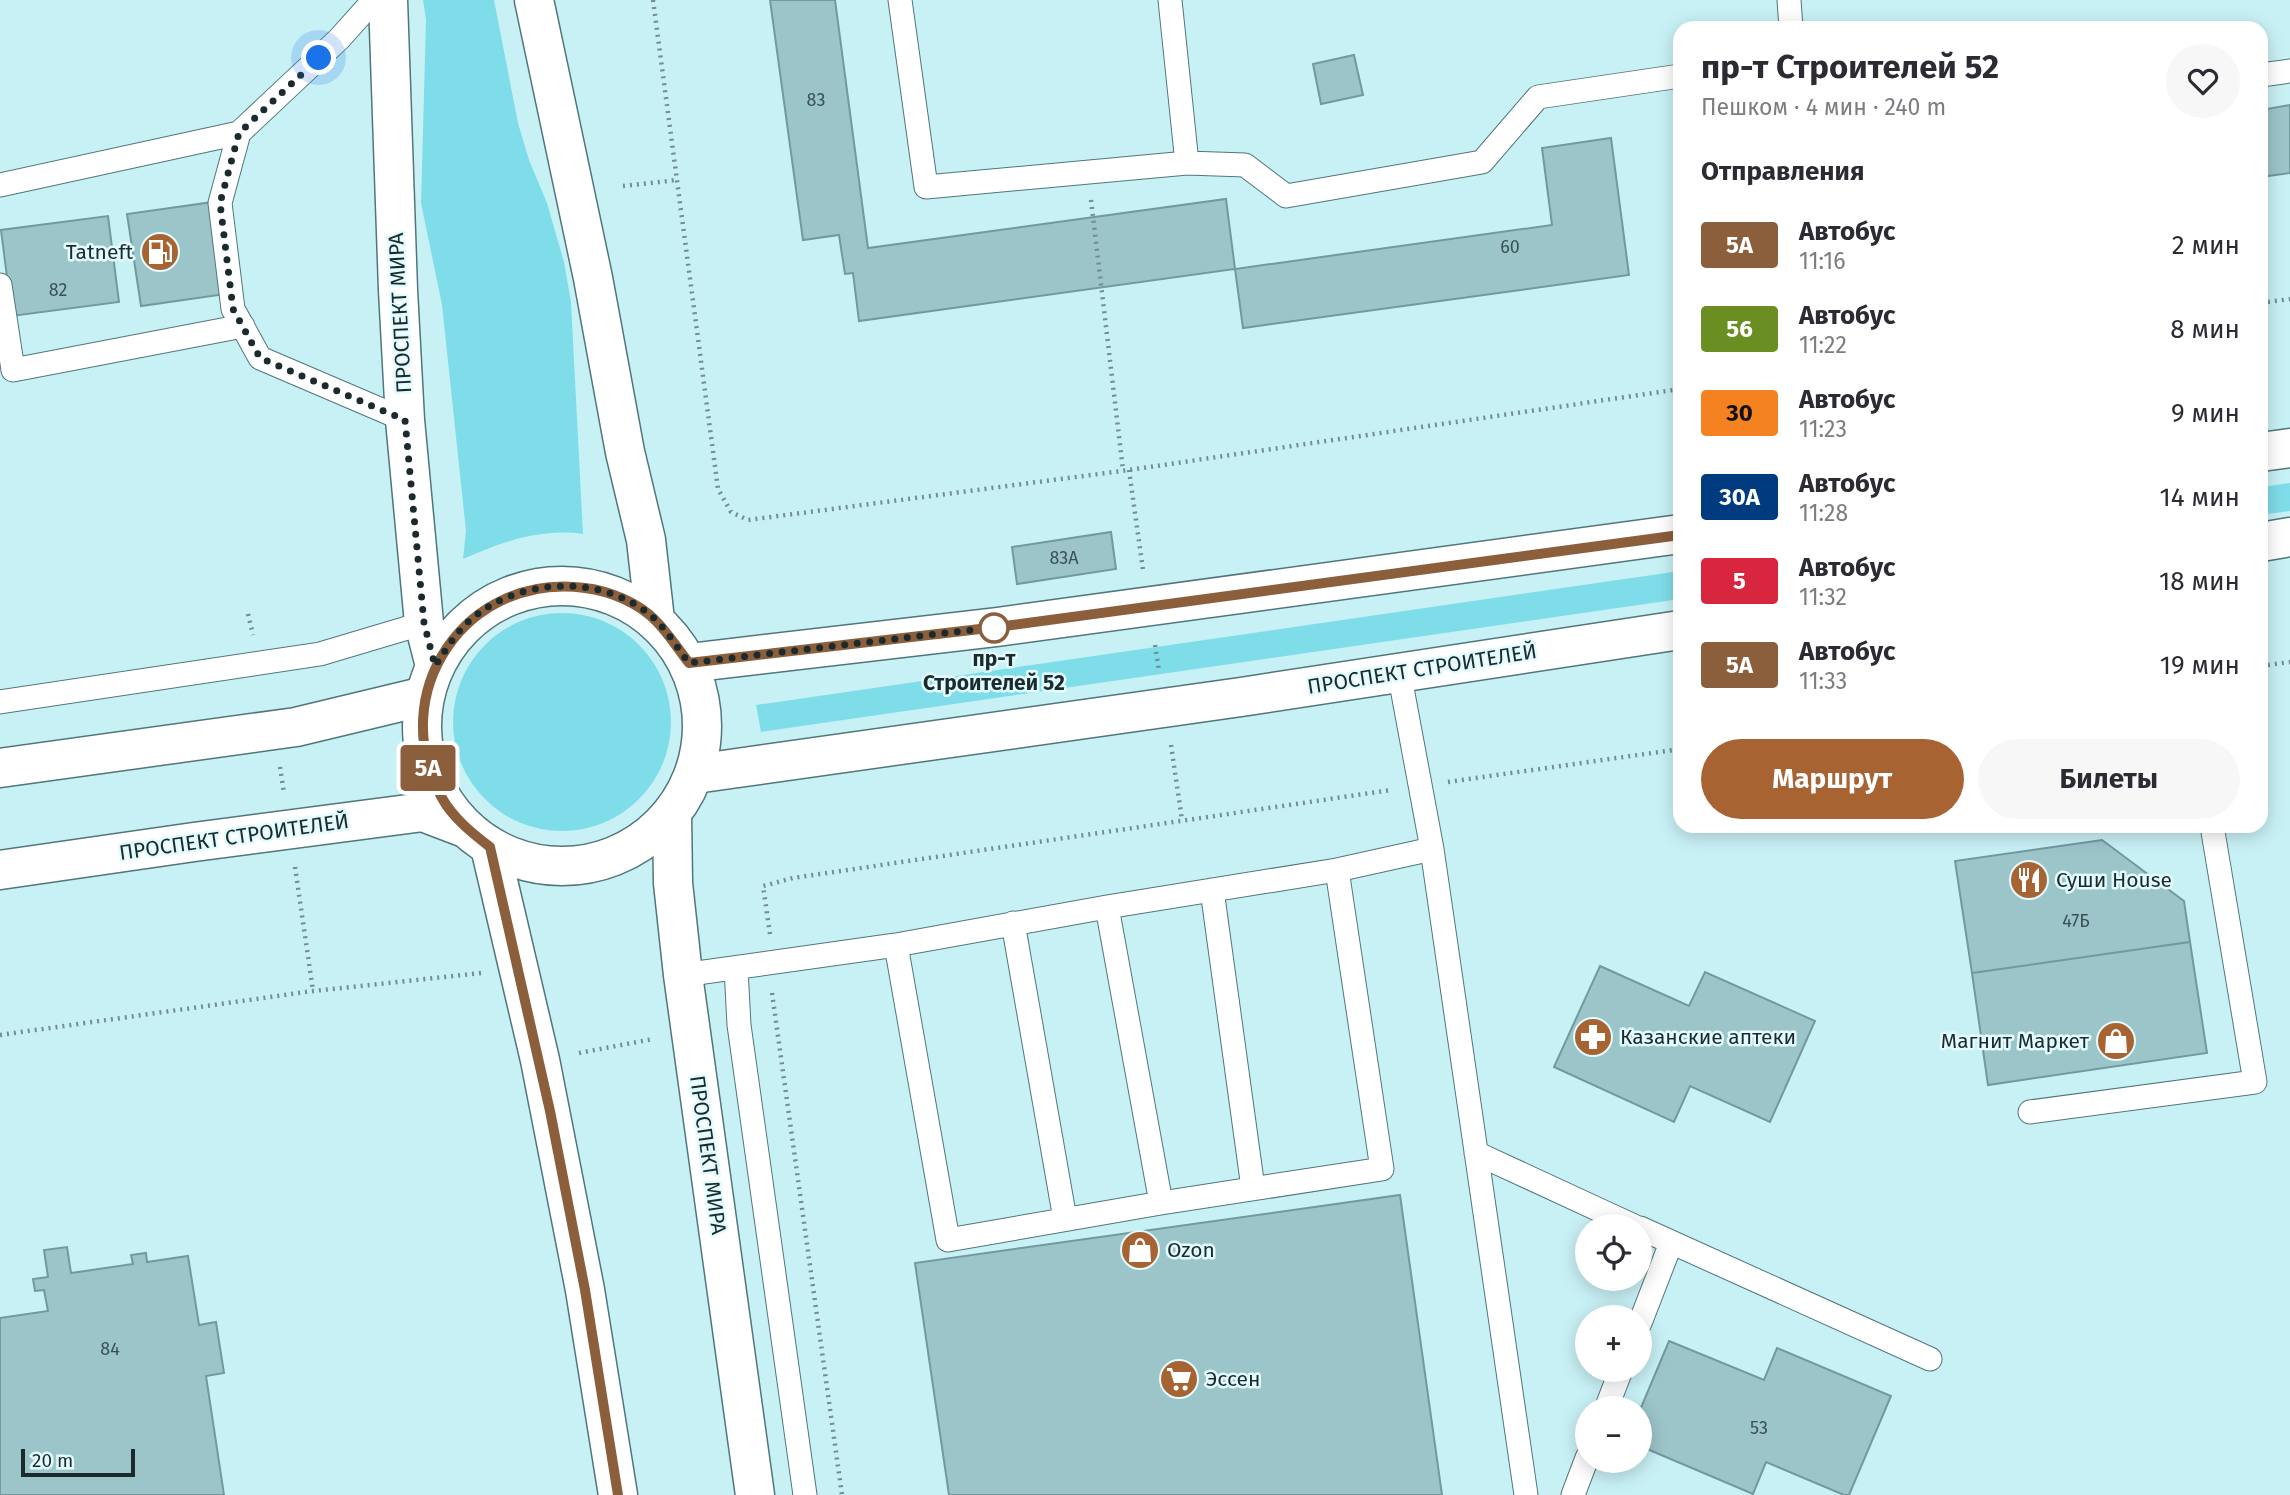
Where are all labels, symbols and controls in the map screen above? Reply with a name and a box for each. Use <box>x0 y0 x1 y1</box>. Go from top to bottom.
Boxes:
your location <box>301 40 336 75</box>
button: heart <box>2166 44 2240 118</box>
text: пр-т Строителей 52 <box>1701 47 1999 87</box>
house number: 83 <box>807 89 825 111</box>
text: Пешком · 4 мин · 240 m <box>1701 93 1946 121</box>
text: Отправления <box>1701 156 1864 187</box>
text: Автобус <box>1799 216 1896 247</box>
text: 2 мин <box>2172 230 2240 261</box>
fuel station icon: Tatneft <box>139 231 181 273</box>
text: 5А <box>1726 231 1753 259</box>
street label: ПРОСПЕКТ МИРА <box>383 232 417 394</box>
house number: 60 <box>1500 236 1520 258</box>
place label: Tatneft <box>66 239 133 265</box>
text: 11:16 <box>1799 247 1845 275</box>
house number: 82 <box>49 279 67 301</box>
text: Автобус <box>1799 300 1896 331</box>
text: 8 мин <box>2170 314 2240 345</box>
text: 56 <box>1726 315 1753 343</box>
text: 11:22 <box>1799 331 1847 359</box>
text: Автобус <box>1799 384 1896 415</box>
text: 9 мин <box>2171 398 2240 429</box>
text: 30 <box>1726 399 1753 427</box>
text: 11:23 <box>1799 415 1847 443</box>
text: Автобус <box>1799 468 1896 499</box>
text: 14 мин <box>2160 482 2240 513</box>
text: 30А <box>1719 483 1760 511</box>
text: 11:28 <box>1799 499 1848 527</box>
house number: 83А <box>1049 547 1079 569</box>
text: Автобус <box>1799 552 1896 583</box>
text: 18 мин <box>2159 566 2240 597</box>
text: 5 <box>1733 567 1746 595</box>
text: 11:32 <box>1799 583 1847 611</box>
marker: пр-т Строителей 52 <box>979 613 1009 643</box>
text: Автобус <box>1799 636 1896 667</box>
street label: ПРОСПЕКТ СТРОИТЕЛЕЙ <box>1305 638 1539 700</box>
place label: пр-т Строителей 52 <box>923 646 1065 696</box>
text: 19 мин <box>2160 650 2240 681</box>
text: 5А <box>1726 651 1753 679</box>
text: 11:33 <box>1799 667 1847 695</box>
button: Маршрут <box>1701 739 1964 819</box>
button: Билеты <box>1978 739 2240 819</box>
line badge: 5А <box>396 745 460 791</box>
text: 5А <box>414 754 442 782</box>
street label: ПРОСПЕКТ СТРОИТЕЛЕЙ <box>117 808 351 866</box>
restaurant icon: Суши House <box>2008 859 2050 901</box>
place label: Суши House <box>2056 867 2172 893</box>
house number: 47Б <box>2062 910 2090 932</box>
pharmacy icon: Казанские аптеки <box>1572 1016 1614 1058</box>
shop icon: Магнит Маркет <box>2095 1020 2137 1062</box>
place label: Казанские аптеки <box>1620 1024 1796 1050</box>
place label: Магнит Маркет <box>1941 1028 2090 1054</box>
street label: ПРОСПЕКТ МИРА <box>684 1074 732 1236</box>
map controls <box>1575 1214 1652 1473</box>
button: locate <box>1575 1214 1652 1291</box>
shop icon: Ozon <box>1119 1229 1161 1271</box>
place label: Ozon <box>1167 1237 1215 1263</box>
button: + <box>1575 1305 1652 1382</box>
house number: 84 <box>100 1338 120 1360</box>
supermarket icon: Эссен <box>1158 1358 1200 1400</box>
place label: Эссен <box>1206 1366 1260 1392</box>
button: − <box>1575 1396 1652 1473</box>
house number: 53 <box>1750 1417 1768 1439</box>
scale bar <box>21 1446 135 1478</box>
text: 20 m <box>32 1449 73 1472</box>

